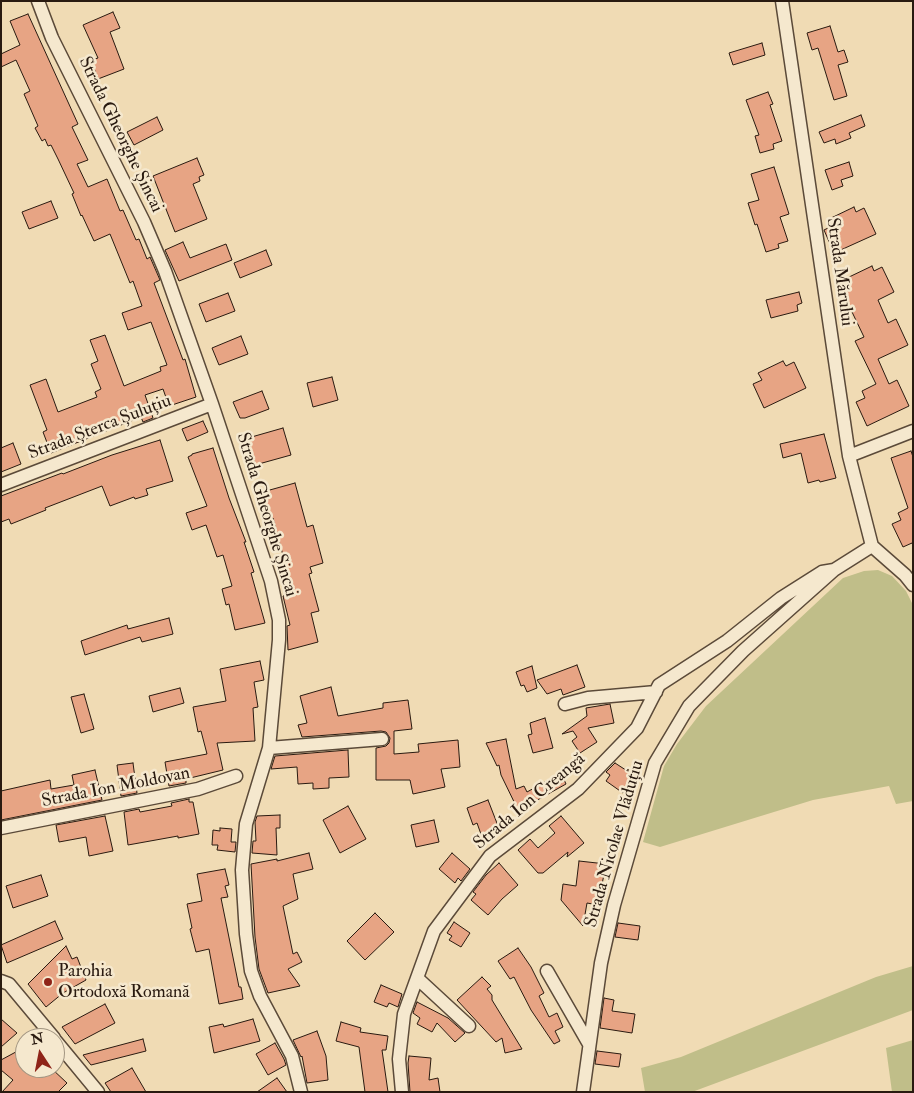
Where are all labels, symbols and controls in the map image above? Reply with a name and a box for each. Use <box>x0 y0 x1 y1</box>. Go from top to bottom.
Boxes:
street label: Strada Gheorghe Șincai <box>73 54 167 216</box>
street label: Strada Mărului <box>821 216 857 328</box>
street label: Strada Șterca Șuluțiu <box>25 391 175 465</box>
street label: Strada Gheorghe Șincai <box>231 430 301 600</box>
street label: Strada Ion Creangă <box>470 749 590 855</box>
street label: Strada Nicolae Vlăduțiu <box>581 758 649 930</box>
street label: Strada Ion Moldovan <box>40 763 192 813</box>
place label: Parohia Ortodoxă Romană <box>58 961 190 1004</box>
marker: Parohia Ortodoxă Romană <box>42 976 54 988</box>
north arrow <box>15 1028 65 1078</box>
text: N <box>29 1029 45 1048</box>

